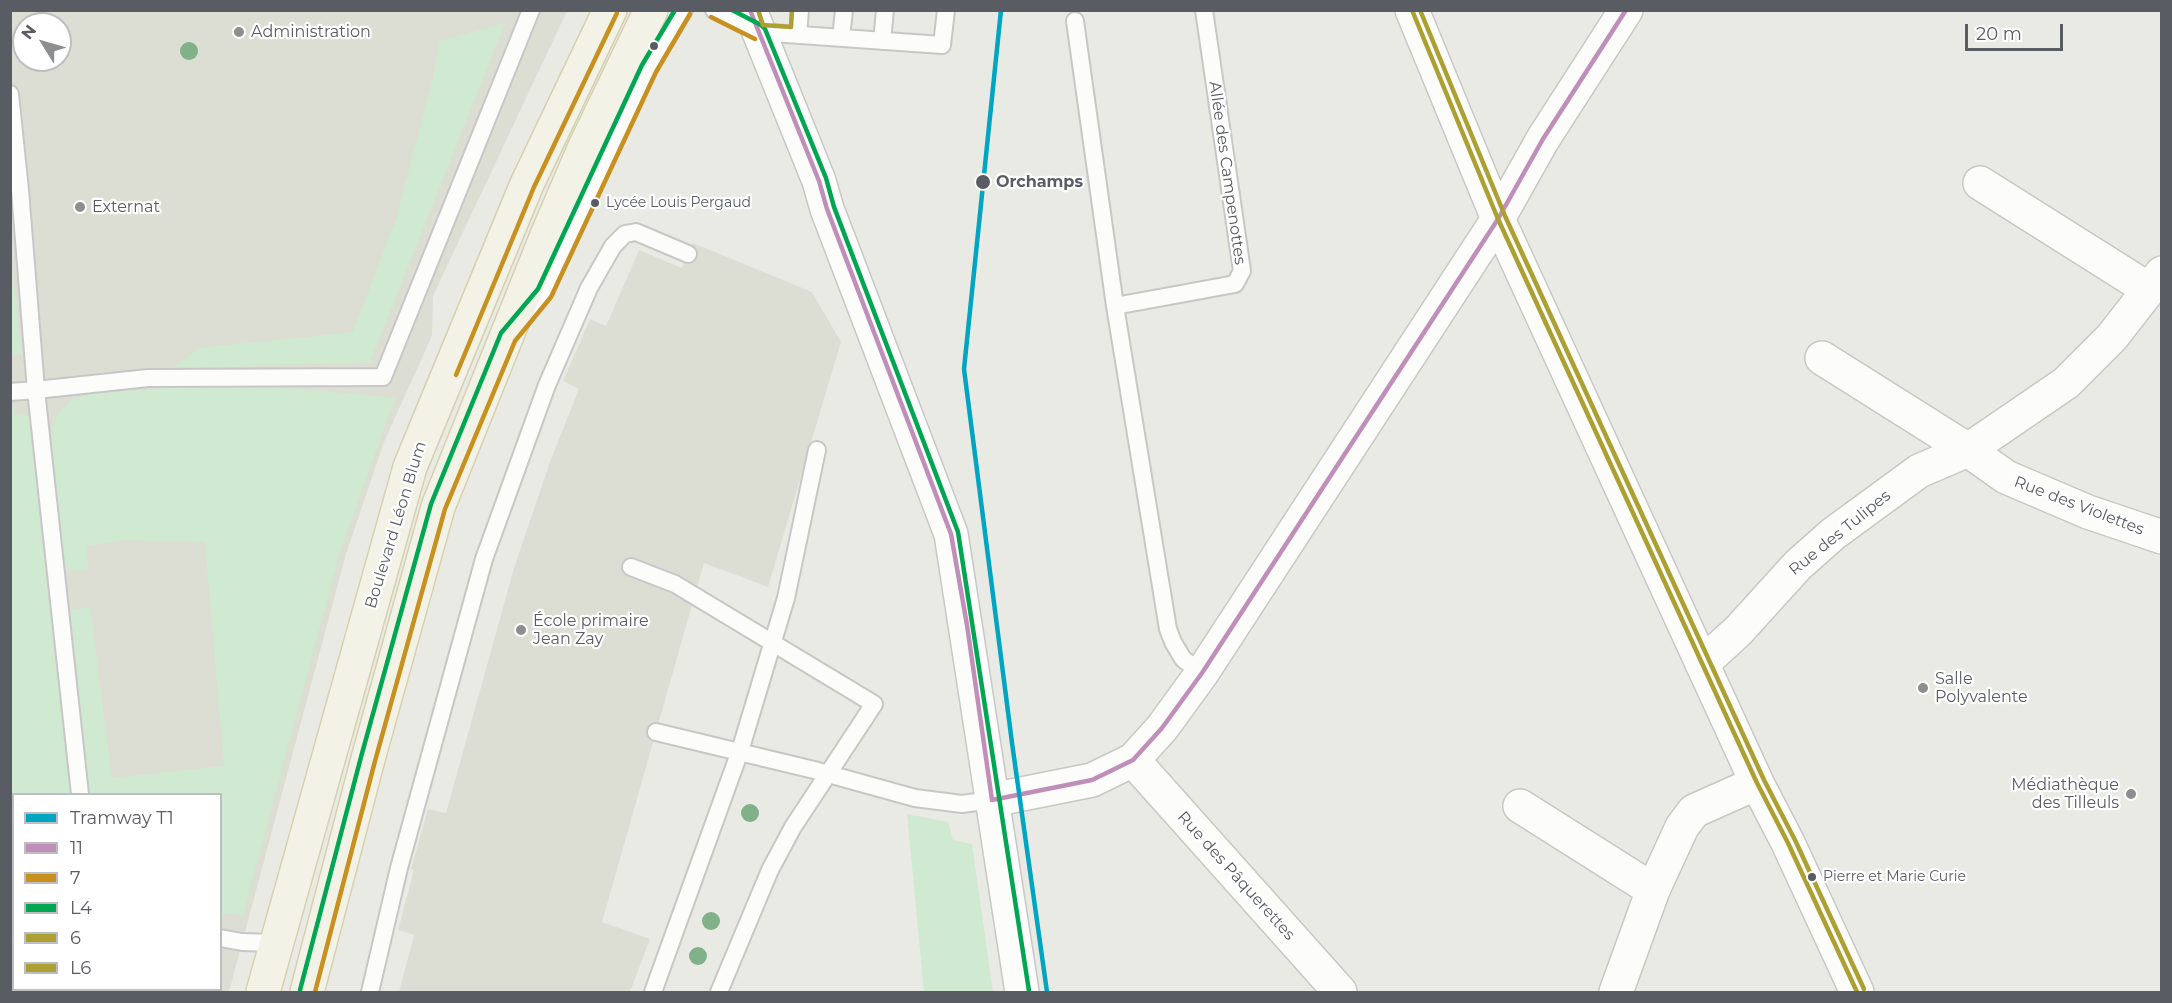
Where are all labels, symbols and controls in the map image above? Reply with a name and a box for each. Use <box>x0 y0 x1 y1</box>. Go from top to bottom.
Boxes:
north arrow <box>12 12 72 72</box>
scale bar <box>1968 12 2066 50</box>
text: N <box>17 21 40 43</box>
place label: Administration <box>251 22 371 42</box>
text: 20 m <box>1976 23 2022 45</box>
marker: Administration <box>232 25 246 39</box>
unlabelled marker <box>648 40 660 52</box>
street label: Allée des Campenottes <box>1205 80 1249 266</box>
place label: Orchamps <box>996 172 1083 192</box>
marker: Orchamps <box>974 173 992 191</box>
place label: Lycée Louis Pergaud <box>606 195 751 211</box>
place label: Externat <box>92 197 160 217</box>
marker: Lycée Louis Pergaud <box>589 197 601 209</box>
marker: Externat <box>73 200 87 214</box>
street label: Boulevard Léon Blum <box>361 439 431 611</box>
street label: Rue des Violettes <box>2011 472 2147 540</box>
street label: Rue des Tulipes <box>1785 486 1895 580</box>
place label: École primaire Jean Zay <box>533 611 649 649</box>
marker: École primaire Jean Zay <box>514 623 528 637</box>
place label: Salle Polyvalente <box>1935 669 2028 707</box>
marker: Salle Polyvalente <box>1916 681 1930 695</box>
place label: Médiathèque des Tilleuls <box>2011 775 2119 813</box>
marker: Médiathèque des Tilleuls <box>2124 787 2138 801</box>
legend <box>12 793 222 991</box>
text: Tramway T1 <box>70 807 174 829</box>
street label: Rue des Pâquerettes <box>1173 808 1299 944</box>
text: 11 <box>70 837 83 859</box>
text: 7 <box>70 867 81 889</box>
place label: Pierre et Marie Curie <box>1823 869 1966 885</box>
marker: Pierre et Marie Curie <box>1806 871 1818 883</box>
text: L4 <box>70 897 92 919</box>
text: 6 <box>70 927 81 949</box>
text: L6 <box>70 957 91 979</box>

